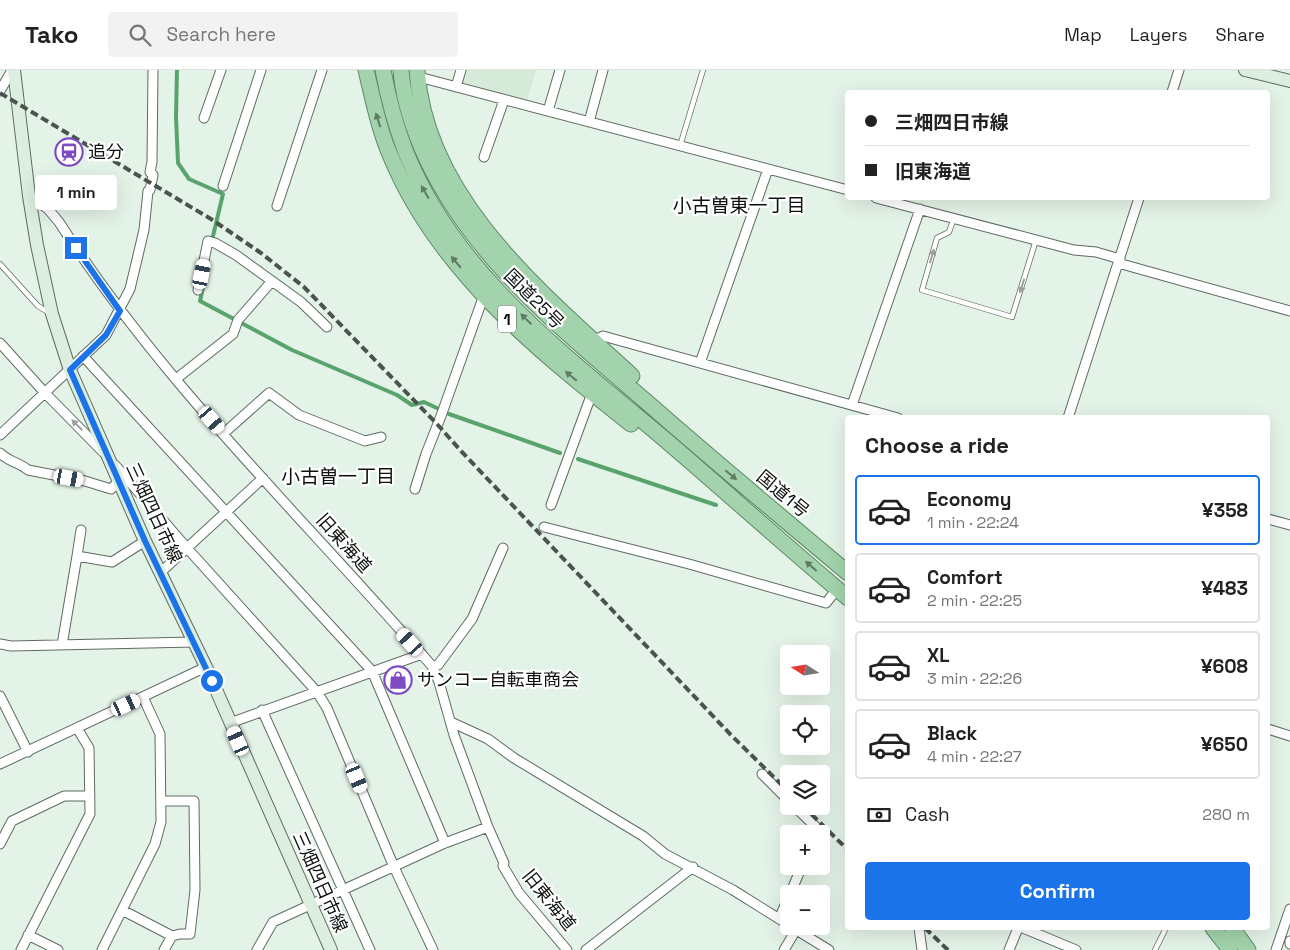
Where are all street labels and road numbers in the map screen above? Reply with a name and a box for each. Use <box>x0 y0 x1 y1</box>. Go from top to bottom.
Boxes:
street label: 国道25号 <box>499 264 569 334</box>
road number: 1 <box>498 305 516 332</box>
street label: 三畑四日市線 <box>121 459 188 567</box>
street label: 国道1号 <box>752 465 814 522</box>
street label: 旧東海道 <box>312 508 377 577</box>
street label: 三畑四日市線 <box>288 828 353 936</box>
street label: 旧東海道 <box>518 864 581 935</box>

